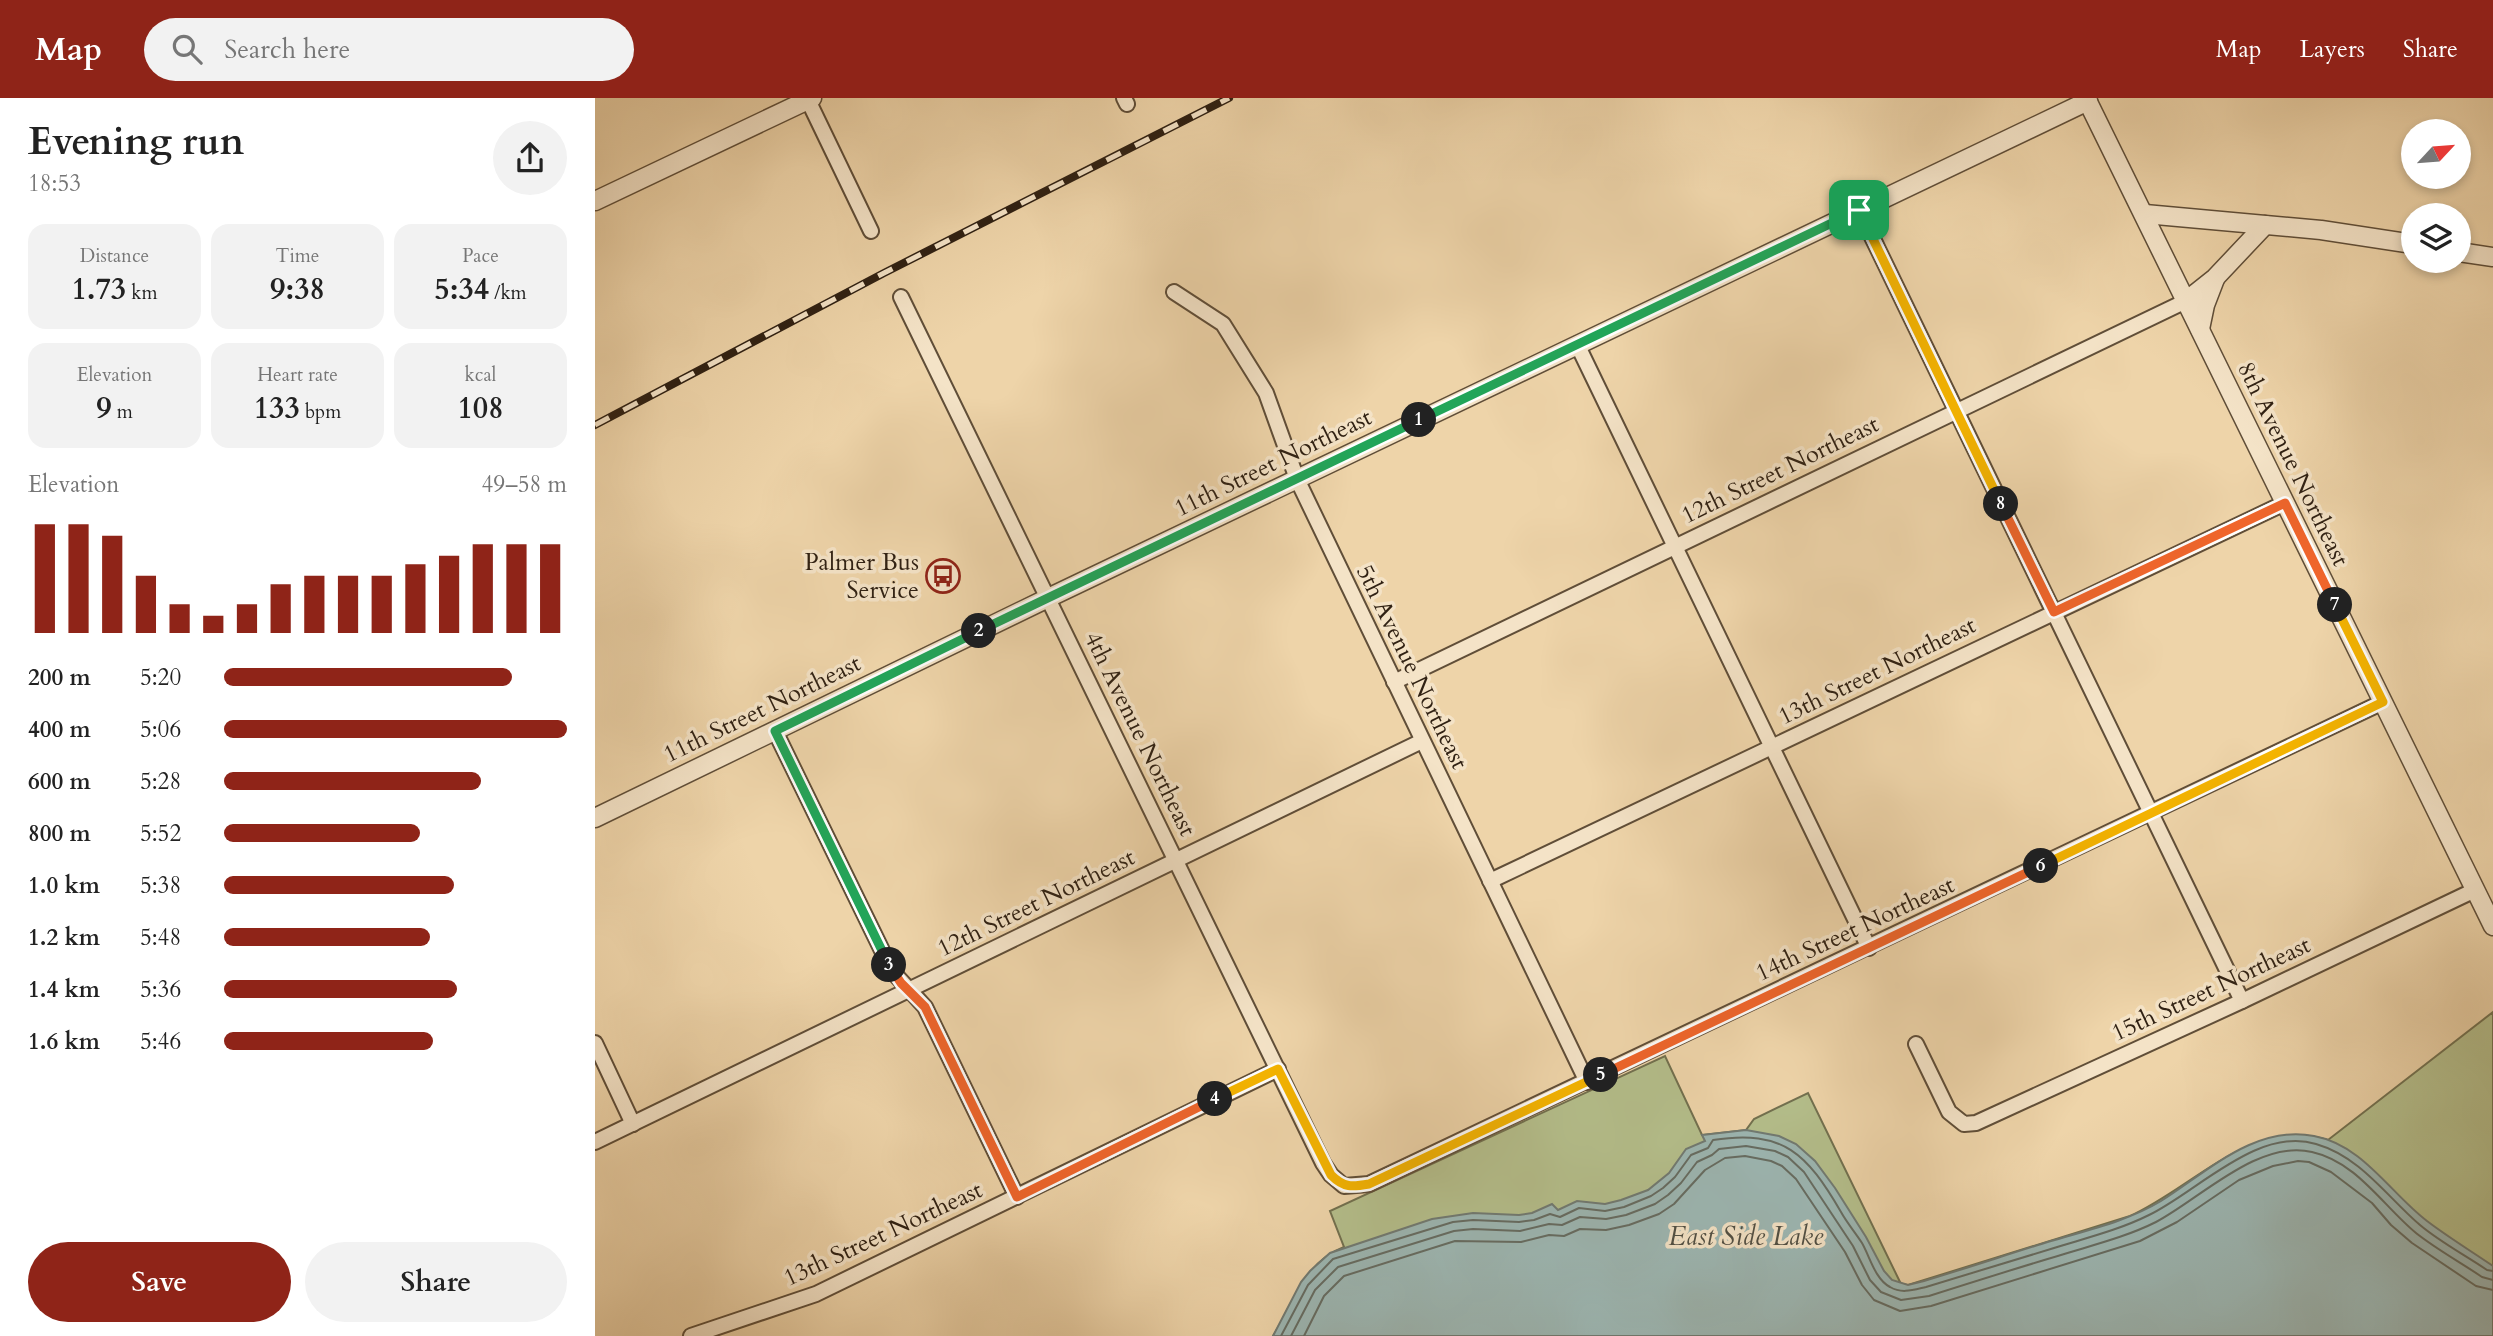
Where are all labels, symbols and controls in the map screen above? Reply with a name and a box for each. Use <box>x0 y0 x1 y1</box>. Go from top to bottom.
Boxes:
search box <box>144 18 634 81</box>
text: Map <box>35 27 102 72</box>
icon: search <box>168 30 206 68</box>
text: Search here <box>224 32 350 67</box>
text: Map <box>2216 33 2262 66</box>
text: Layers <box>2300 33 2365 66</box>
text: Share <box>2403 33 2458 66</box>
text: Evening run <box>28 116 244 168</box>
north arrow <box>2401 119 2471 189</box>
map controls <box>2401 119 2471 273</box>
button: share <box>493 121 567 195</box>
text: 18:53 <box>28 168 81 199</box>
pin <box>1829 180 1889 240</box>
icon: arrive <box>1840 191 1878 229</box>
button: layers <box>2401 203 2471 273</box>
text: Distance <box>80 243 149 269</box>
text: Time <box>276 243 319 269</box>
text: Pace <box>462 243 499 269</box>
text: 1.73 <box>71 269 126 310</box>
text: 9:38 <box>270 269 325 310</box>
text: 5:34 <box>434 269 489 310</box>
text: km <box>126 280 158 306</box>
text: /km <box>489 280 527 306</box>
street label: 8th Avenue Northeast <box>2229 356 2357 572</box>
text: Elevation <box>77 362 152 388</box>
text: Heart rate <box>257 362 338 388</box>
text: kcal <box>465 362 496 388</box>
text: 9 <box>96 388 112 429</box>
text: 133 <box>254 388 300 429</box>
text: 108 <box>457 388 504 429</box>
text: m <box>112 399 133 425</box>
text: bpm <box>300 399 341 425</box>
street label: 11th Street Northeast <box>1169 401 1378 525</box>
pin: 1 <box>1401 402 1437 438</box>
text: 1 <box>1414 406 1423 432</box>
street label: 12th Street Northeast <box>1676 408 1885 532</box>
text: Elevation <box>28 469 119 500</box>
text: 49–58 m <box>482 469 567 500</box>
pin: 8 <box>1983 486 2019 522</box>
text: 8 <box>1996 490 2005 516</box>
place label: Palmer Bus Service <box>804 546 919 607</box>
bus stop icon: Palmer Bus Service <box>924 557 962 595</box>
street label: 5th Avenue Northeast <box>1348 559 1476 775</box>
pin: 7 <box>2317 588 2353 622</box>
text: 7 <box>2330 591 2339 617</box>
street label: 13th Street Northeast <box>1773 609 1982 733</box>
pin: 2 <box>961 614 997 648</box>
text: 2 <box>974 617 983 643</box>
street label: 4th Avenue Northeast <box>1076 626 1204 842</box>
street label: 11th Street Northeast <box>658 647 867 771</box>
text: 200 m <box>28 662 91 693</box>
text: 5:20 <box>140 662 181 693</box>
text: 400 m <box>28 714 91 745</box>
text: 5:06 <box>140 714 181 745</box>
text: 600 m <box>28 766 91 797</box>
text: 5:28 <box>140 766 181 797</box>
text: 800 m <box>28 818 91 849</box>
text: 5:52 <box>140 818 181 849</box>
street label: 12th Street Northeast <box>932 841 1141 965</box>
pin: 6 <box>2023 848 2059 884</box>
text: 6 <box>2036 852 2045 878</box>
street label: 14th Street Northeast <box>1750 868 1960 990</box>
text: 1.0 km <box>28 870 100 901</box>
text: 5:38 <box>140 870 181 901</box>
text: 1.2 km <box>28 922 100 953</box>
text: 5:48 <box>140 922 181 953</box>
street label: 15th Street Northeast <box>2106 928 2316 1050</box>
pin: 3 <box>871 948 907 982</box>
text: 3 <box>884 951 893 977</box>
text: 1.4 km <box>28 974 100 1005</box>
text: 5:36 <box>140 974 181 1005</box>
text: 1.6 km <box>28 1026 100 1057</box>
text: 5:46 <box>140 1026 181 1057</box>
pin: 5 <box>1583 1058 1619 1093</box>
text: 5 <box>1596 1061 1605 1087</box>
pin: 4 <box>1197 1082 1233 1116</box>
text: 4 <box>1210 1085 1219 1111</box>
street label: 13th Street Northeast <box>778 1173 988 1295</box>
water label: East Side Lake <box>1669 1219 1824 1254</box>
button: Save <box>28 1242 291 1322</box>
button: Share <box>305 1242 567 1322</box>

